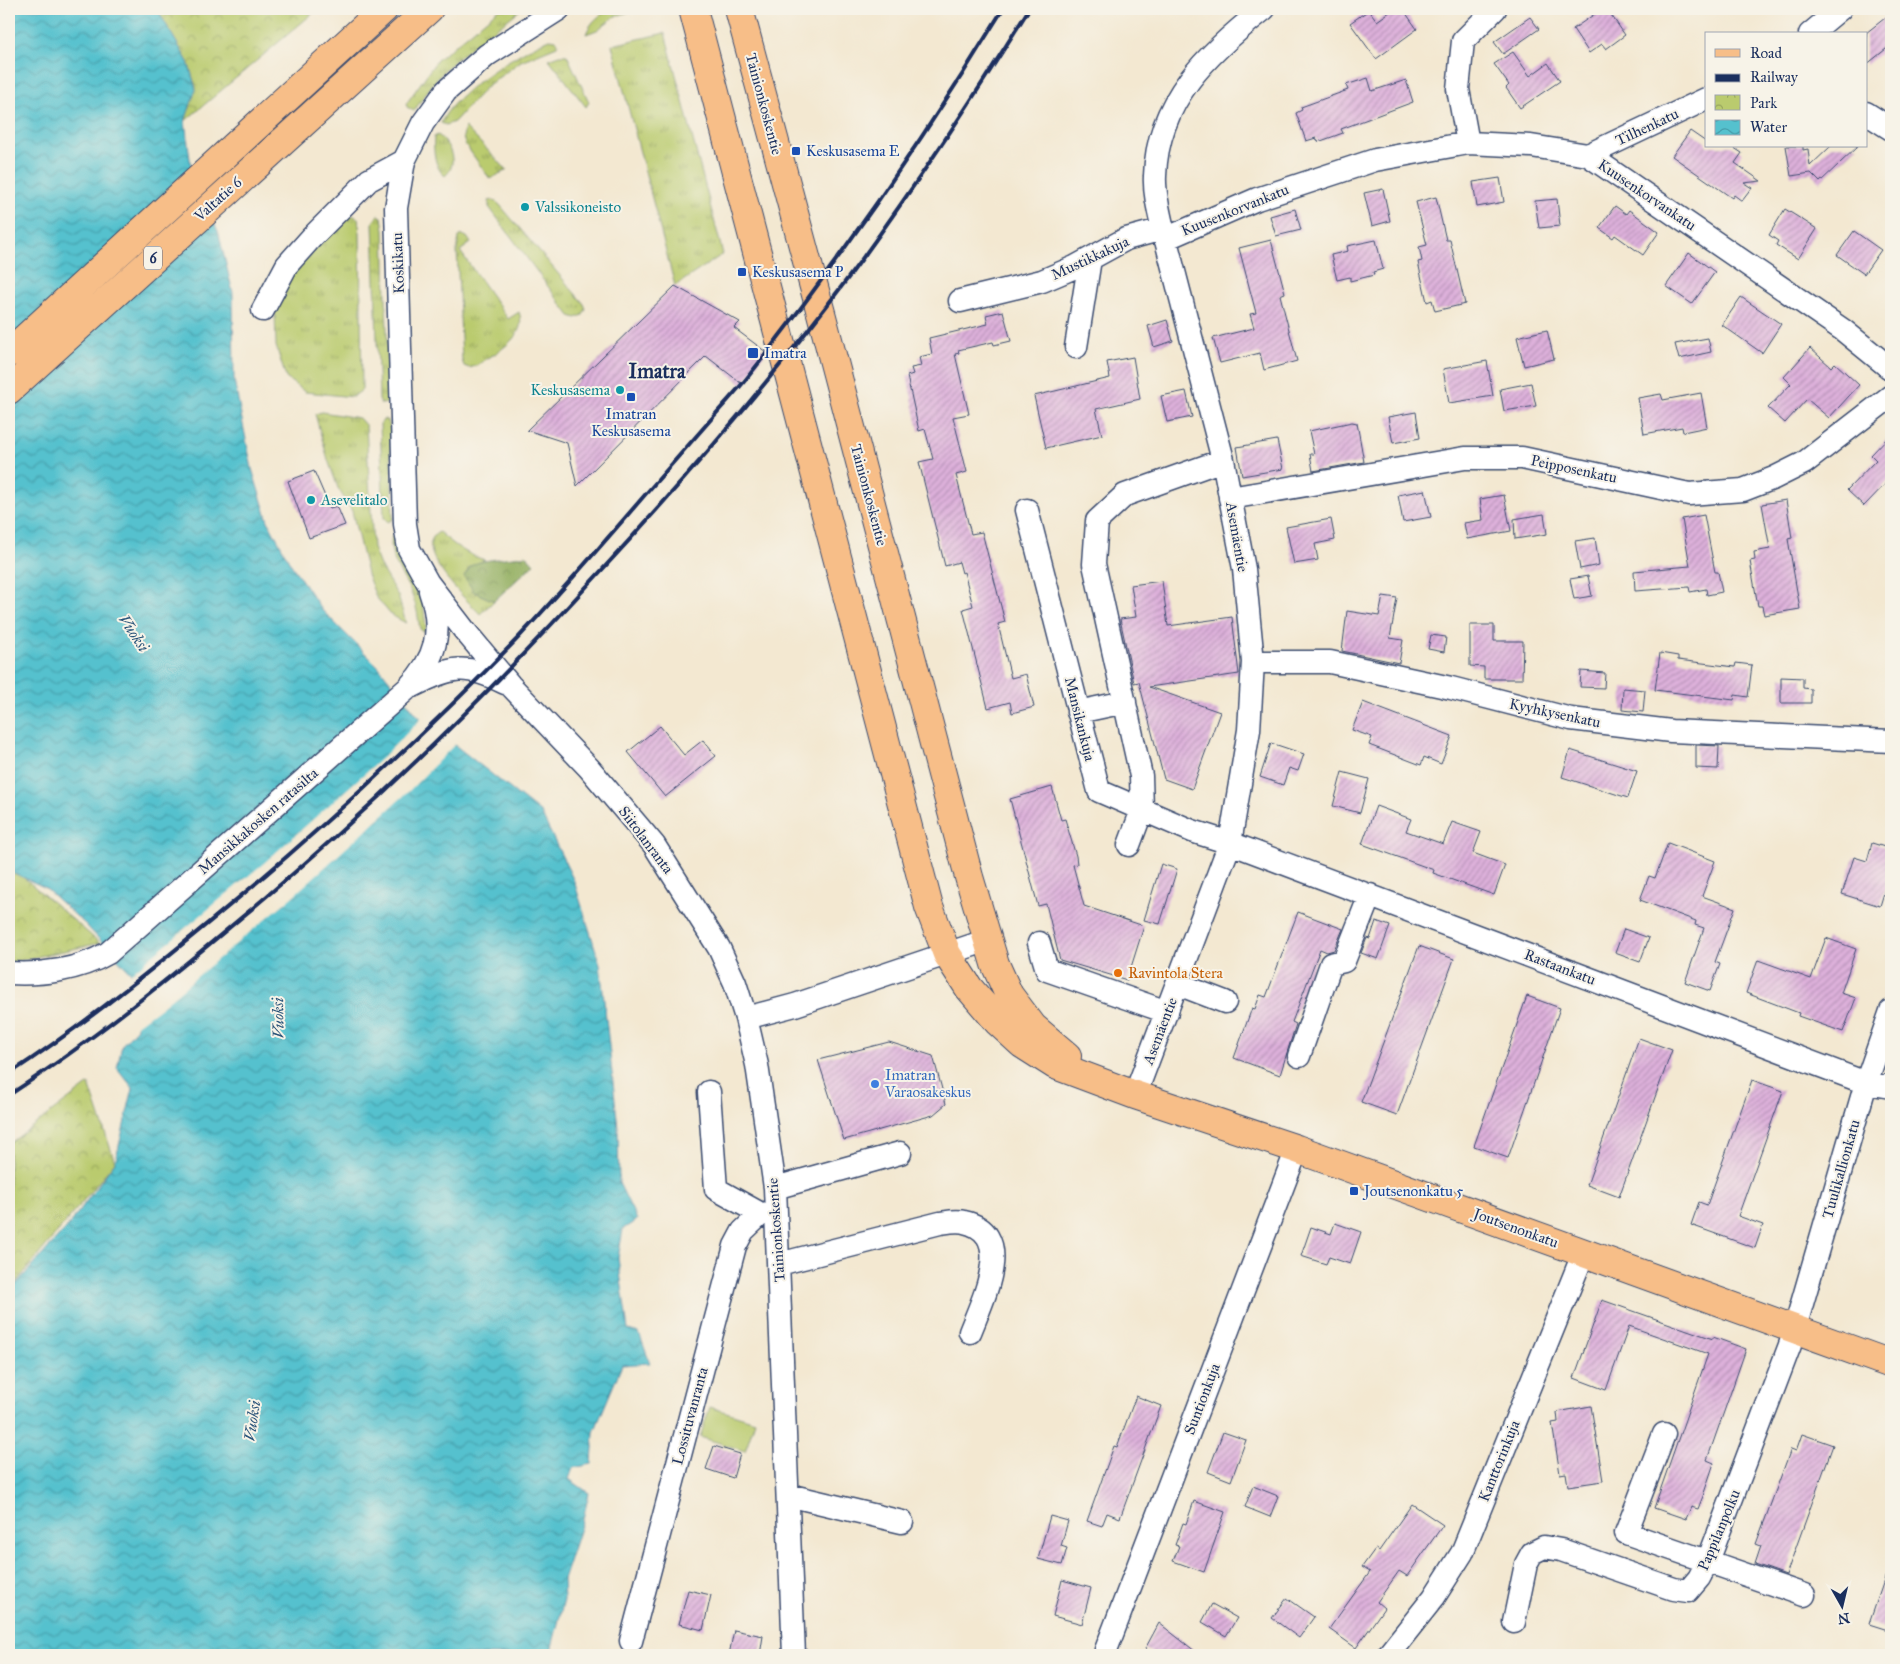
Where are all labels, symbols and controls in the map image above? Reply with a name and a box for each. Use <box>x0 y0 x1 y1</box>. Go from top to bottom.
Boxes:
legend <box>1705 32 1868 148</box>
text: Road <box>1750 44 1782 62</box>
street label: Tainionkoskentie <box>742 51 786 157</box>
text: Railway <box>1750 68 1799 86</box>
text: Park <box>1750 94 1777 112</box>
street label: Tilhenkatu <box>1613 105 1681 149</box>
text: Water <box>1750 118 1787 136</box>
place label: Keskusasema E <box>806 142 900 160</box>
marker: Keskusasema E <box>790 145 802 157</box>
street label: Kuusenkorvankatu <box>1594 155 1700 235</box>
street label: Valtatie 6 <box>190 172 246 226</box>
street label: Kuusenkorvankatu <box>1178 180 1292 240</box>
place label: Valssikoneisto <box>534 198 621 216</box>
marker: Valssikoneisto <box>519 201 531 213</box>
street label: Koskikatu <box>388 232 408 294</box>
street label: Mustikkakuja <box>1048 232 1132 284</box>
road number: 6 <box>144 247 162 270</box>
place label: Keskusasema P <box>752 263 844 281</box>
marker: Keskusasema P <box>736 266 748 278</box>
place label: Imatra <box>764 344 807 362</box>
marker: Imatra <box>746 346 760 360</box>
district label: Imatra <box>629 359 686 383</box>
place label: Keskusasema <box>530 381 611 399</box>
marker: Keskusasema <box>614 384 626 396</box>
marker: Imatran Keskusasema <box>625 391 637 403</box>
place label: Imatran Keskusasema <box>591 405 671 440</box>
street label: Tainionkoskentie <box>847 442 891 548</box>
street label: Peipposenkatu <box>1529 451 1619 487</box>
place label: Asevelitalo <box>320 491 388 509</box>
marker: Asevelitalo <box>305 494 317 506</box>
street label: Asemäentie <box>1222 500 1252 573</box>
water label: Vuoksi <box>115 611 154 656</box>
street label: Mansikankuja <box>1061 675 1099 763</box>
street label: Kyyhkysenkatu <box>1508 695 1602 731</box>
street label: Mansikkakosken ratasilta <box>194 764 322 878</box>
street label: Siitolanranta <box>615 803 678 878</box>
street label: Rastaankatu <box>1522 945 1598 989</box>
place label: Ravintola Stera <box>1128 964 1224 982</box>
marker: Ravintola Stera <box>1112 967 1124 979</box>
street label: Asemäentie <box>1139 995 1181 1068</box>
water label: Vuoksi <box>268 997 288 1039</box>
place label: Imatran Varaosakeskus <box>884 1066 971 1101</box>
marker: Imatran Varaosakeskus <box>869 1078 881 1090</box>
street label: Tuulikallionkatu <box>1818 1117 1864 1221</box>
street label: Tainionkoskentie <box>763 1177 789 1283</box>
place label: Joutsenonkatu 5 <box>1362 1182 1463 1201</box>
marker: Joutsenonkatu 5 <box>1348 1185 1360 1197</box>
street label: Joutsenonkatu <box>1469 1204 1561 1253</box>
street label: Suntionkuja <box>1180 1360 1224 1437</box>
street label: Lossituvanranta <box>668 1365 712 1467</box>
water label: Vuoksi <box>240 1399 264 1443</box>
street label: Kanttorinkuja <box>1475 1417 1524 1504</box>
street label: Pappilanpolku <box>1694 1487 1744 1573</box>
north arrow <box>1818 1582 1868 1632</box>
text: N <box>1837 1609 1851 1628</box>

